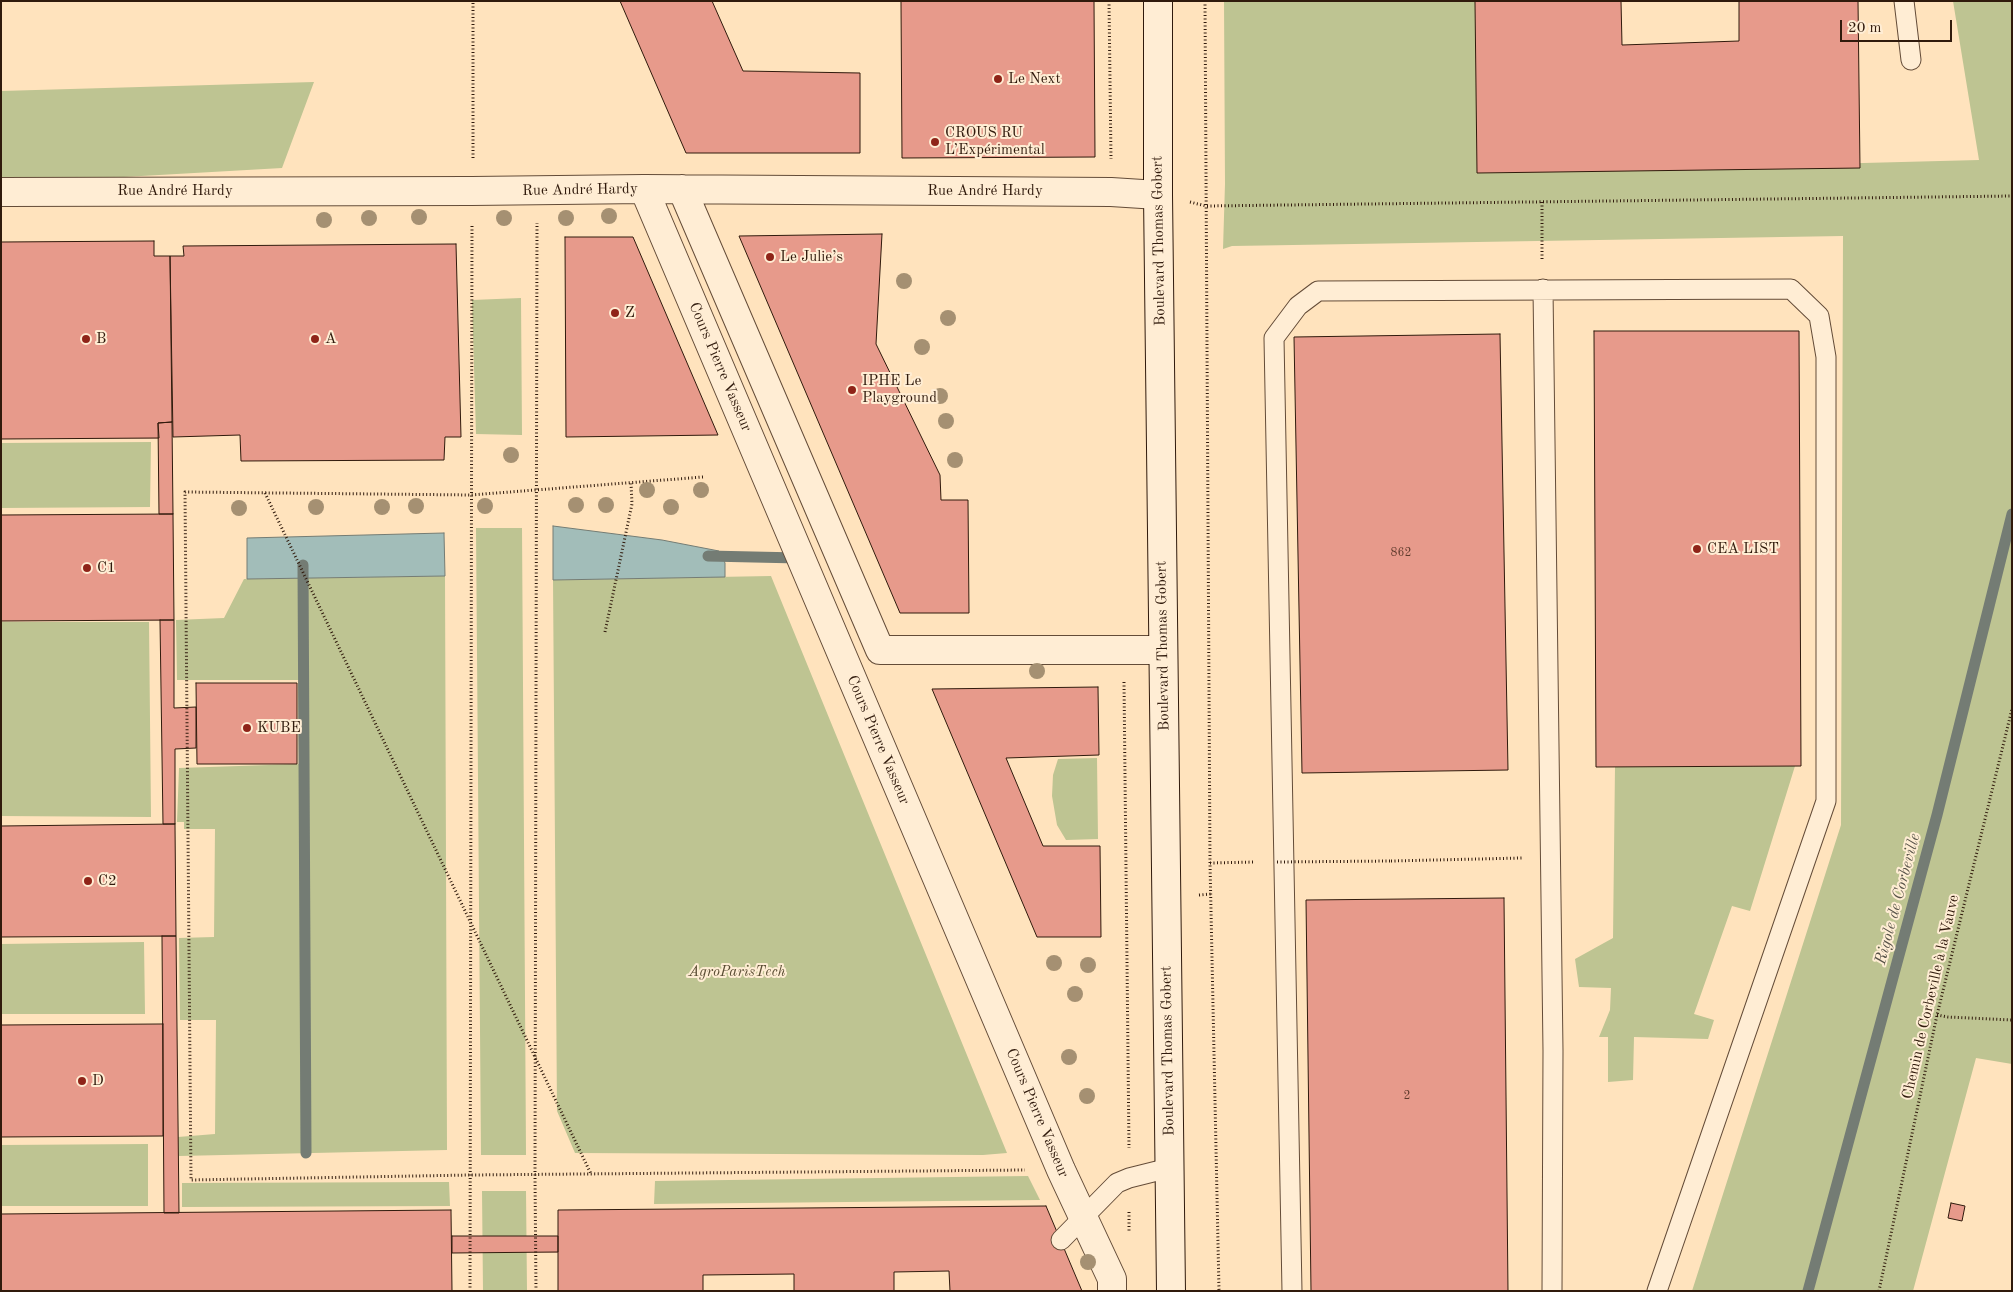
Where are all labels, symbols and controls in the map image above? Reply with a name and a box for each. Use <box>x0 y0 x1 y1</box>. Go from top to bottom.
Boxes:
scale bar <box>1843 10 1956 42</box>
text: 20 m <box>1848 21 1882 36</box>
place label: Le Next <box>1008 70 1061 88</box>
marker: Le Next <box>992 73 1004 85</box>
place label: CROUS RU L’Expérimental <box>945 124 1045 159</box>
marker: CROUS RU L’Expérimental <box>929 136 941 148</box>
street label: Boulevard Thomas Gobert <box>1149 156 1169 326</box>
street label: Rue André Hardy <box>522 180 638 200</box>
street label: Rue André Hardy <box>117 182 233 200</box>
street label: Rue André Hardy <box>927 182 1043 200</box>
place label: Le Julie’s <box>780 248 843 266</box>
marker: Le Julie’s <box>764 251 776 263</box>
street label: Cours Pierre Vasseur <box>685 300 755 434</box>
place label: Z <box>625 304 635 322</box>
marker: Z <box>609 307 621 319</box>
place label: B <box>96 330 106 348</box>
place label: A <box>325 330 336 348</box>
marker: B <box>80 333 92 345</box>
marker: A <box>309 333 321 345</box>
place label: IPHE Le Playground <box>862 372 937 407</box>
marker: IPHE Le Playground <box>846 384 858 396</box>
place label: CEA LIST <box>1707 540 1779 558</box>
marker: CEA LIST <box>1691 543 1703 555</box>
house number: 862 <box>1391 546 1411 560</box>
place label: C1 <box>97 559 116 577</box>
street label: Boulevard Thomas Gobert <box>1153 561 1173 731</box>
marker: C1 <box>81 562 93 574</box>
street label: Cours Pierre Vasseur <box>843 673 913 807</box>
place label: KUBE <box>257 719 301 737</box>
marker: KUBE <box>241 722 253 734</box>
water label: Rigole de Corbeville <box>1871 831 1925 967</box>
place label: C2 <box>98 872 117 890</box>
marker: C2 <box>82 875 94 887</box>
street label: Chemin de Corbeville à la Vauve <box>1899 893 1963 1101</box>
park label: AgroParisTech <box>689 963 785 981</box>
street label: Boulevard Thomas Gobert <box>1158 966 1178 1136</box>
street label: Cours Pierre Vasseur <box>1002 1046 1072 1180</box>
place label: D <box>92 1072 104 1090</box>
marker: D <box>76 1075 88 1087</box>
house number: 2 <box>1404 1089 1410 1103</box>

